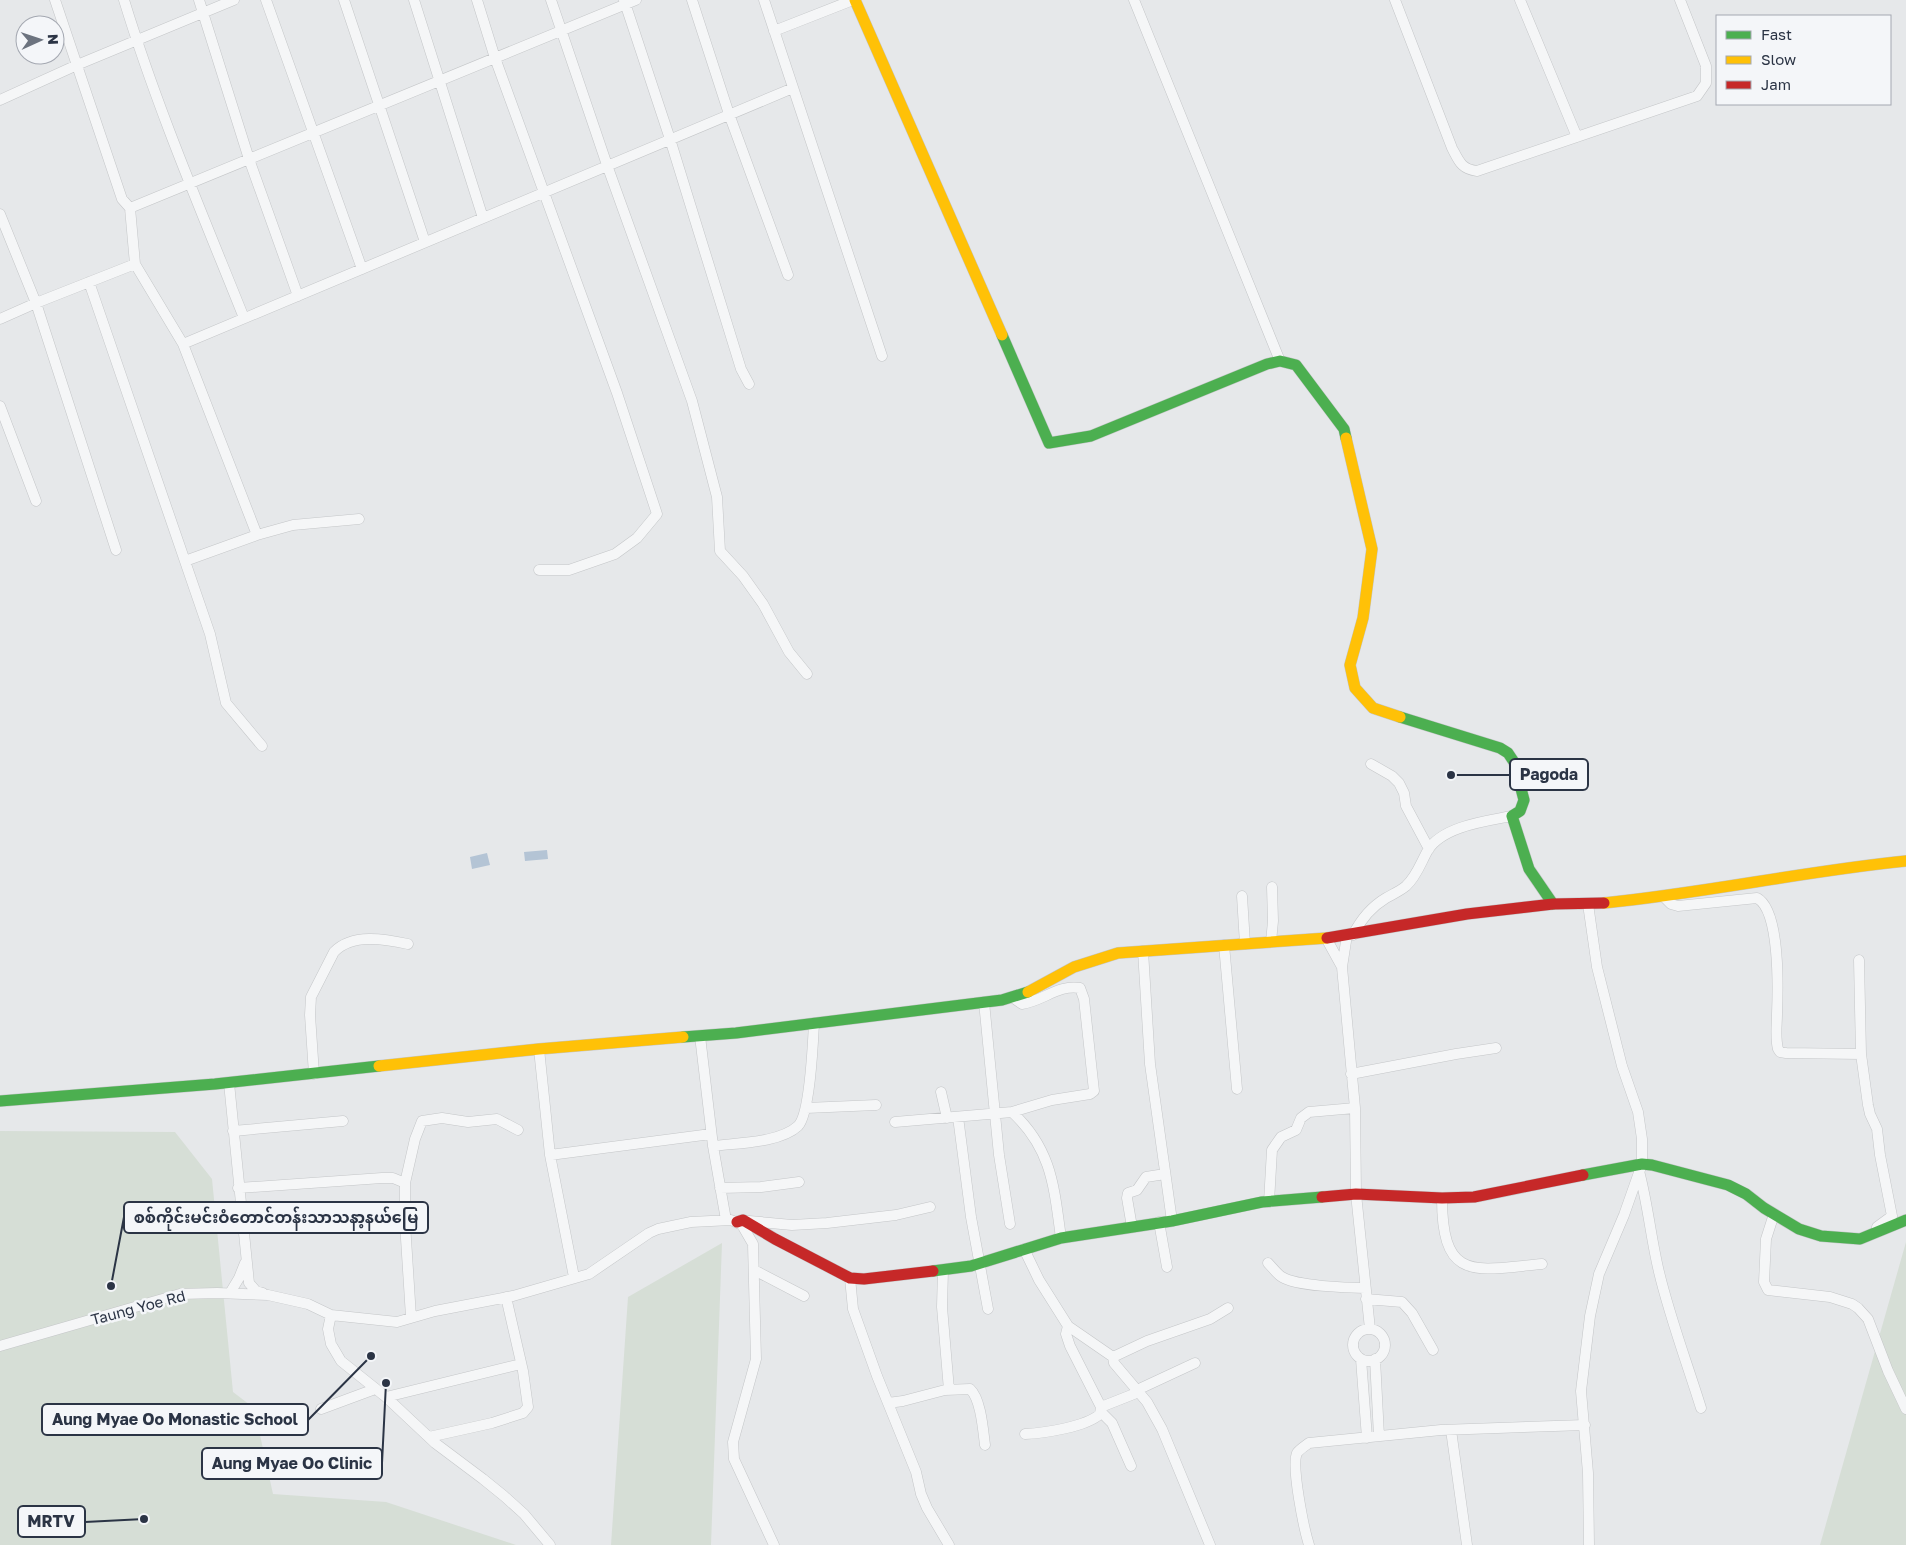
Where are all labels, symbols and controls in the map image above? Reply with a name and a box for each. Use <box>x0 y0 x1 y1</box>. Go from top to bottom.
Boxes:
north arrow <box>15 15 65 65</box>
legend <box>1716 15 1891 105</box>
text: Fast <box>1761 25 1792 43</box>
text: N <box>45 34 62 45</box>
text: Slow <box>1761 50 1796 68</box>
text: Jam <box>1761 75 1791 93</box>
callout: Pagoda <box>1510 759 1588 790</box>
text: Pagoda <box>1520 764 1578 784</box>
callout: စစ်ကိုင်းမင်းဝံတောင်တန်းသာသနာ့နယ်မြေ <box>124 1202 428 1233</box>
text: စစ်ကိုင်းမင်းဝံတောင်တန်းသာသနာ့နယ်မြေ <box>134 1206 418 1231</box>
street label: Taung Yoe Rd <box>89 1286 187 1328</box>
callout: Aung Myae Oo Monastic School <box>42 1404 308 1435</box>
text: Aung Myae Oo Monastic School <box>52 1409 299 1429</box>
callout: Aung Myae Oo Clinic <box>202 1448 382 1479</box>
text: Aung Myae Oo Clinic <box>212 1453 372 1473</box>
callout: MRTV <box>18 1506 85 1537</box>
text: MRTV <box>27 1511 75 1531</box>

